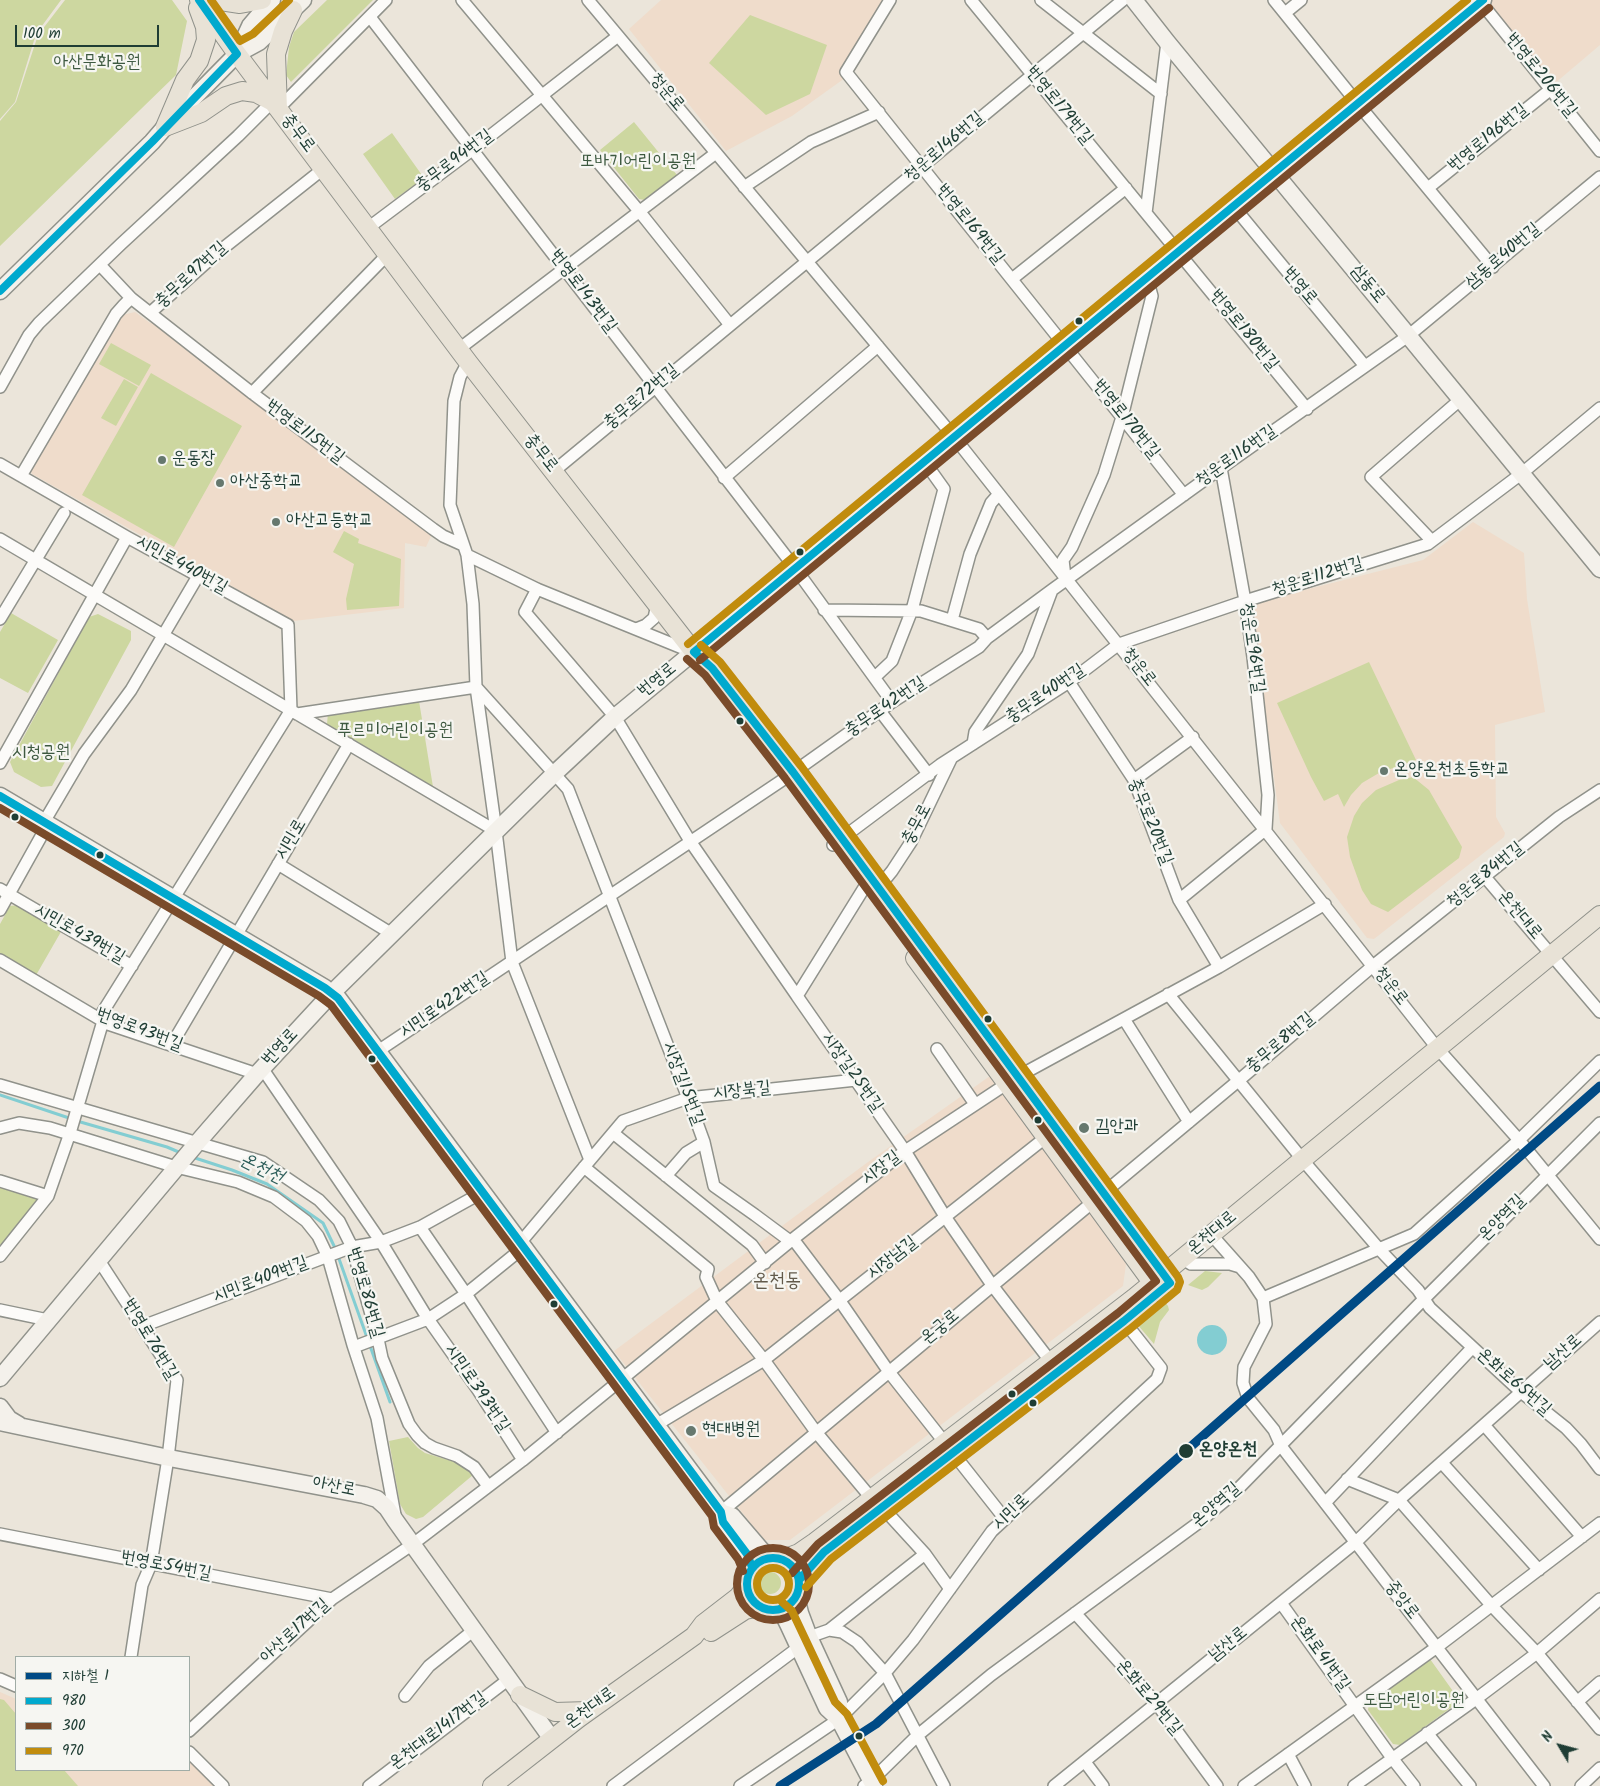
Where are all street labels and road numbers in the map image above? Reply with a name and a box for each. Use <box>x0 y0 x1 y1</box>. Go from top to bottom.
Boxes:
street label: 번영로206번길 <box>1500 30 1580 122</box>
street label: 번영로179번길 <box>1020 62 1096 150</box>
street label: 청운로 <box>644 69 688 117</box>
street label: 번영로196번길 <box>1445 100 1533 178</box>
street label: 청운로146번길 <box>901 108 989 188</box>
street label: 충무로 <box>275 110 319 158</box>
street label: 충무로94번길 <box>412 126 498 198</box>
street label: 번영로169번길 <box>930 181 1008 269</box>
street label: 삼동로40번길 <box>1462 219 1546 295</box>
street label: 충무로97번길 <box>152 238 232 314</box>
street label: 번영로143번길 <box>544 246 620 338</box>
street label: 삼동로 <box>1345 261 1389 309</box>
street label: 번영로 <box>1277 263 1321 311</box>
street label: 번영로180번길 <box>1204 286 1282 376</box>
street label: 충무로72번길 <box>600 360 684 436</box>
street label: 번영로170번길 <box>1087 376 1163 464</box>
street label: 번영로115번길 <box>260 396 348 470</box>
street label: 청운로116번길 <box>1192 421 1282 493</box>
street label: 충무로 <box>518 430 562 478</box>
street label: 시민로440번길 <box>131 532 231 600</box>
street label: 청운로112번길 <box>1270 554 1366 602</box>
street label: 청운로96번길 <box>1234 601 1268 695</box>
street label: 청운로 <box>1116 644 1160 692</box>
street label: 번영로 <box>634 659 682 703</box>
street label: 충무로40번길 <box>1002 661 1090 729</box>
street label: 충무로42번길 <box>841 673 931 743</box>
street label: 충무로20번길 <box>1122 775 1176 869</box>
street label: 충무로 <box>898 801 938 849</box>
street label: 시민로 <box>272 816 312 864</box>
street label: 청운로84번길 <box>1443 838 1529 914</box>
street label: 온천대로 <box>1492 887 1546 945</box>
street label: 시민로439번길 <box>30 900 128 970</box>
street label: 청운로 <box>1368 963 1412 1011</box>
street label: 시민로422번길 <box>396 968 494 1044</box>
street label: 번영로93번길 <box>92 1005 186 1057</box>
street label: 충무로8번길 <box>1242 1009 1320 1079</box>
street label: 번영로 <box>258 1025 304 1071</box>
street label: 시장길25번길 <box>816 1029 886 1117</box>
street label: 시장길15번길 <box>656 1039 708 1129</box>
street label: 시장북길 <box>712 1078 772 1106</box>
street label: 시장길 <box>858 1147 906 1191</box>
street label: 온양역길 <box>1475 1191 1531 1247</box>
street label: 온천대로 <box>1184 1207 1242 1261</box>
street label: 시장남길 <box>864 1233 922 1285</box>
street label: 번영로86번길 <box>341 1245 387 1341</box>
street label: 시민로409번길 <box>210 1253 312 1309</box>
street label: 번영로76번길 <box>116 1296 182 1384</box>
street label: 온궁로 <box>917 1306 965 1350</box>
street label: 남산로 <box>1541 1330 1587 1376</box>
street label: 시민로393번길 <box>439 1341 513 1437</box>
street label: 온화로65번길 <box>1471 1345 1555 1421</box>
street label: 아산로 <box>311 1473 357 1503</box>
street label: 온양역길 <box>1188 1479 1246 1533</box>
street label: 시민로 <box>989 1490 1035 1536</box>
street label: 번영로54번길 <box>119 1548 213 1586</box>
street label: 중앙로 <box>1379 1577 1423 1625</box>
street label: 아산로17번길 <box>257 1595 335 1669</box>
street label: 온화로41번길 <box>1284 1612 1354 1696</box>
street label: 남산로 <box>1205 1623 1253 1667</box>
street label: 온화로29번길 <box>1110 1656 1186 1740</box>
street label: 온천대로 <box>561 1683 621 1735</box>
street label: 온천대로1417번길 <box>386 1688 492 1776</box>

